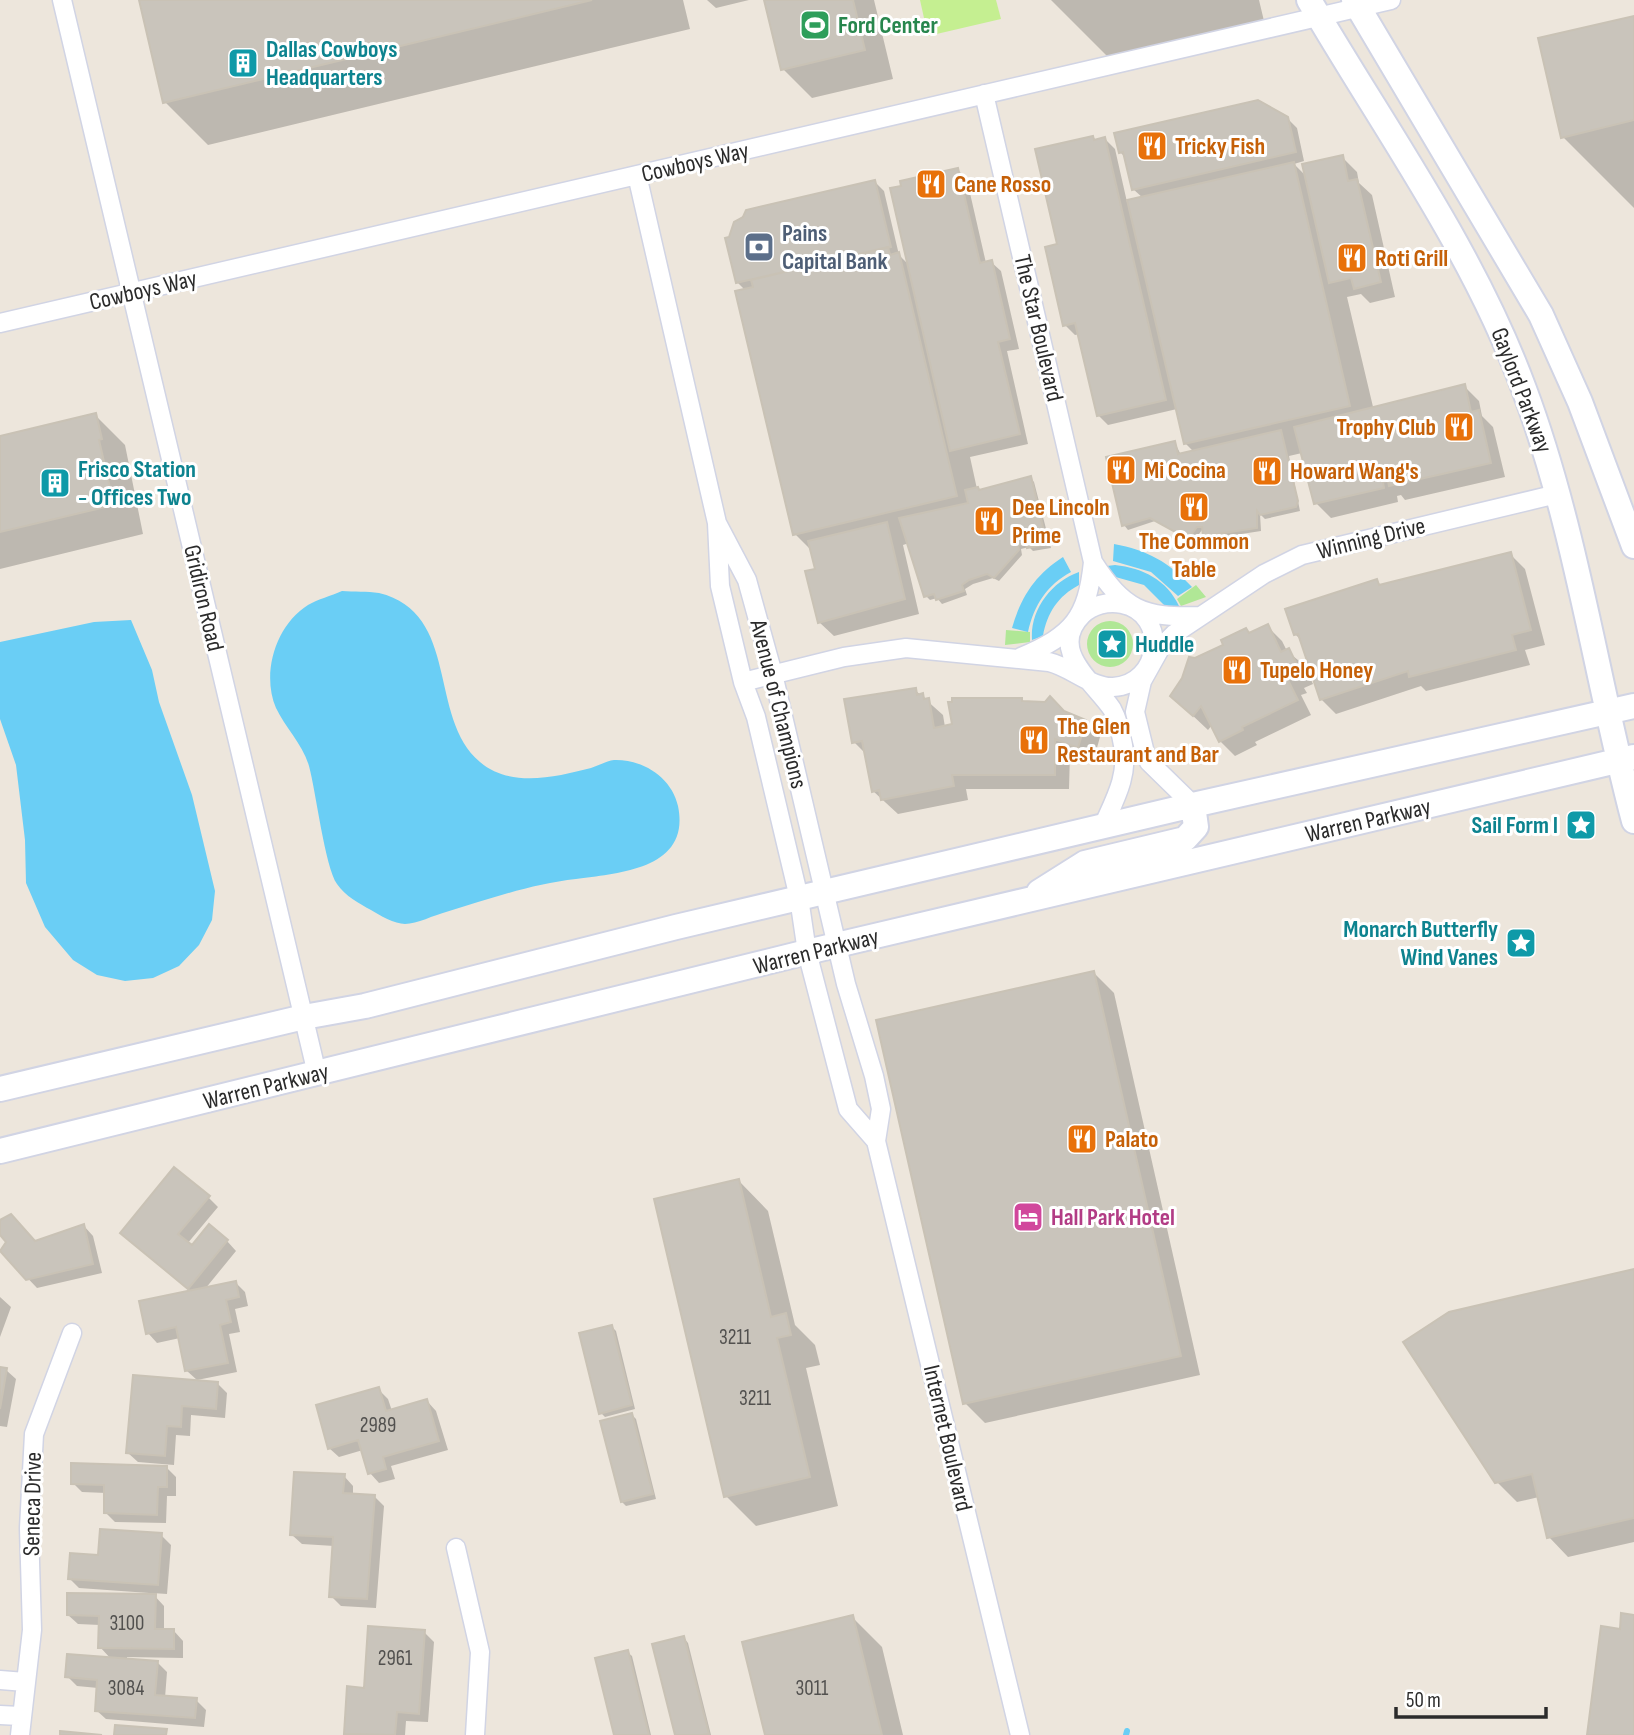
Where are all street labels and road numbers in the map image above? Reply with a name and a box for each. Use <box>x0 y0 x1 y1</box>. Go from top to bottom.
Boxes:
street label: Cowboys Way <box>639 136 752 189</box>
street label: The Star Boulevard <box>1008 252 1070 404</box>
street label: Cowboys Way <box>87 264 200 317</box>
street label: Gaylord Parkway <box>1484 324 1559 457</box>
street label: Winning Drive <box>1314 511 1428 566</box>
street label: Gridiron Road <box>177 542 230 654</box>
street label: Avenue of Champions <box>743 616 814 792</box>
street label: Warren Parkway <box>1302 792 1434 849</box>
street label: Warren Parkway <box>751 922 882 981</box>
street label: Warren Parkway <box>201 1057 332 1116</box>
street label: Internet Boulevard <box>917 1362 978 1514</box>
street label: Seneca Drive <box>17 1452 48 1556</box>

